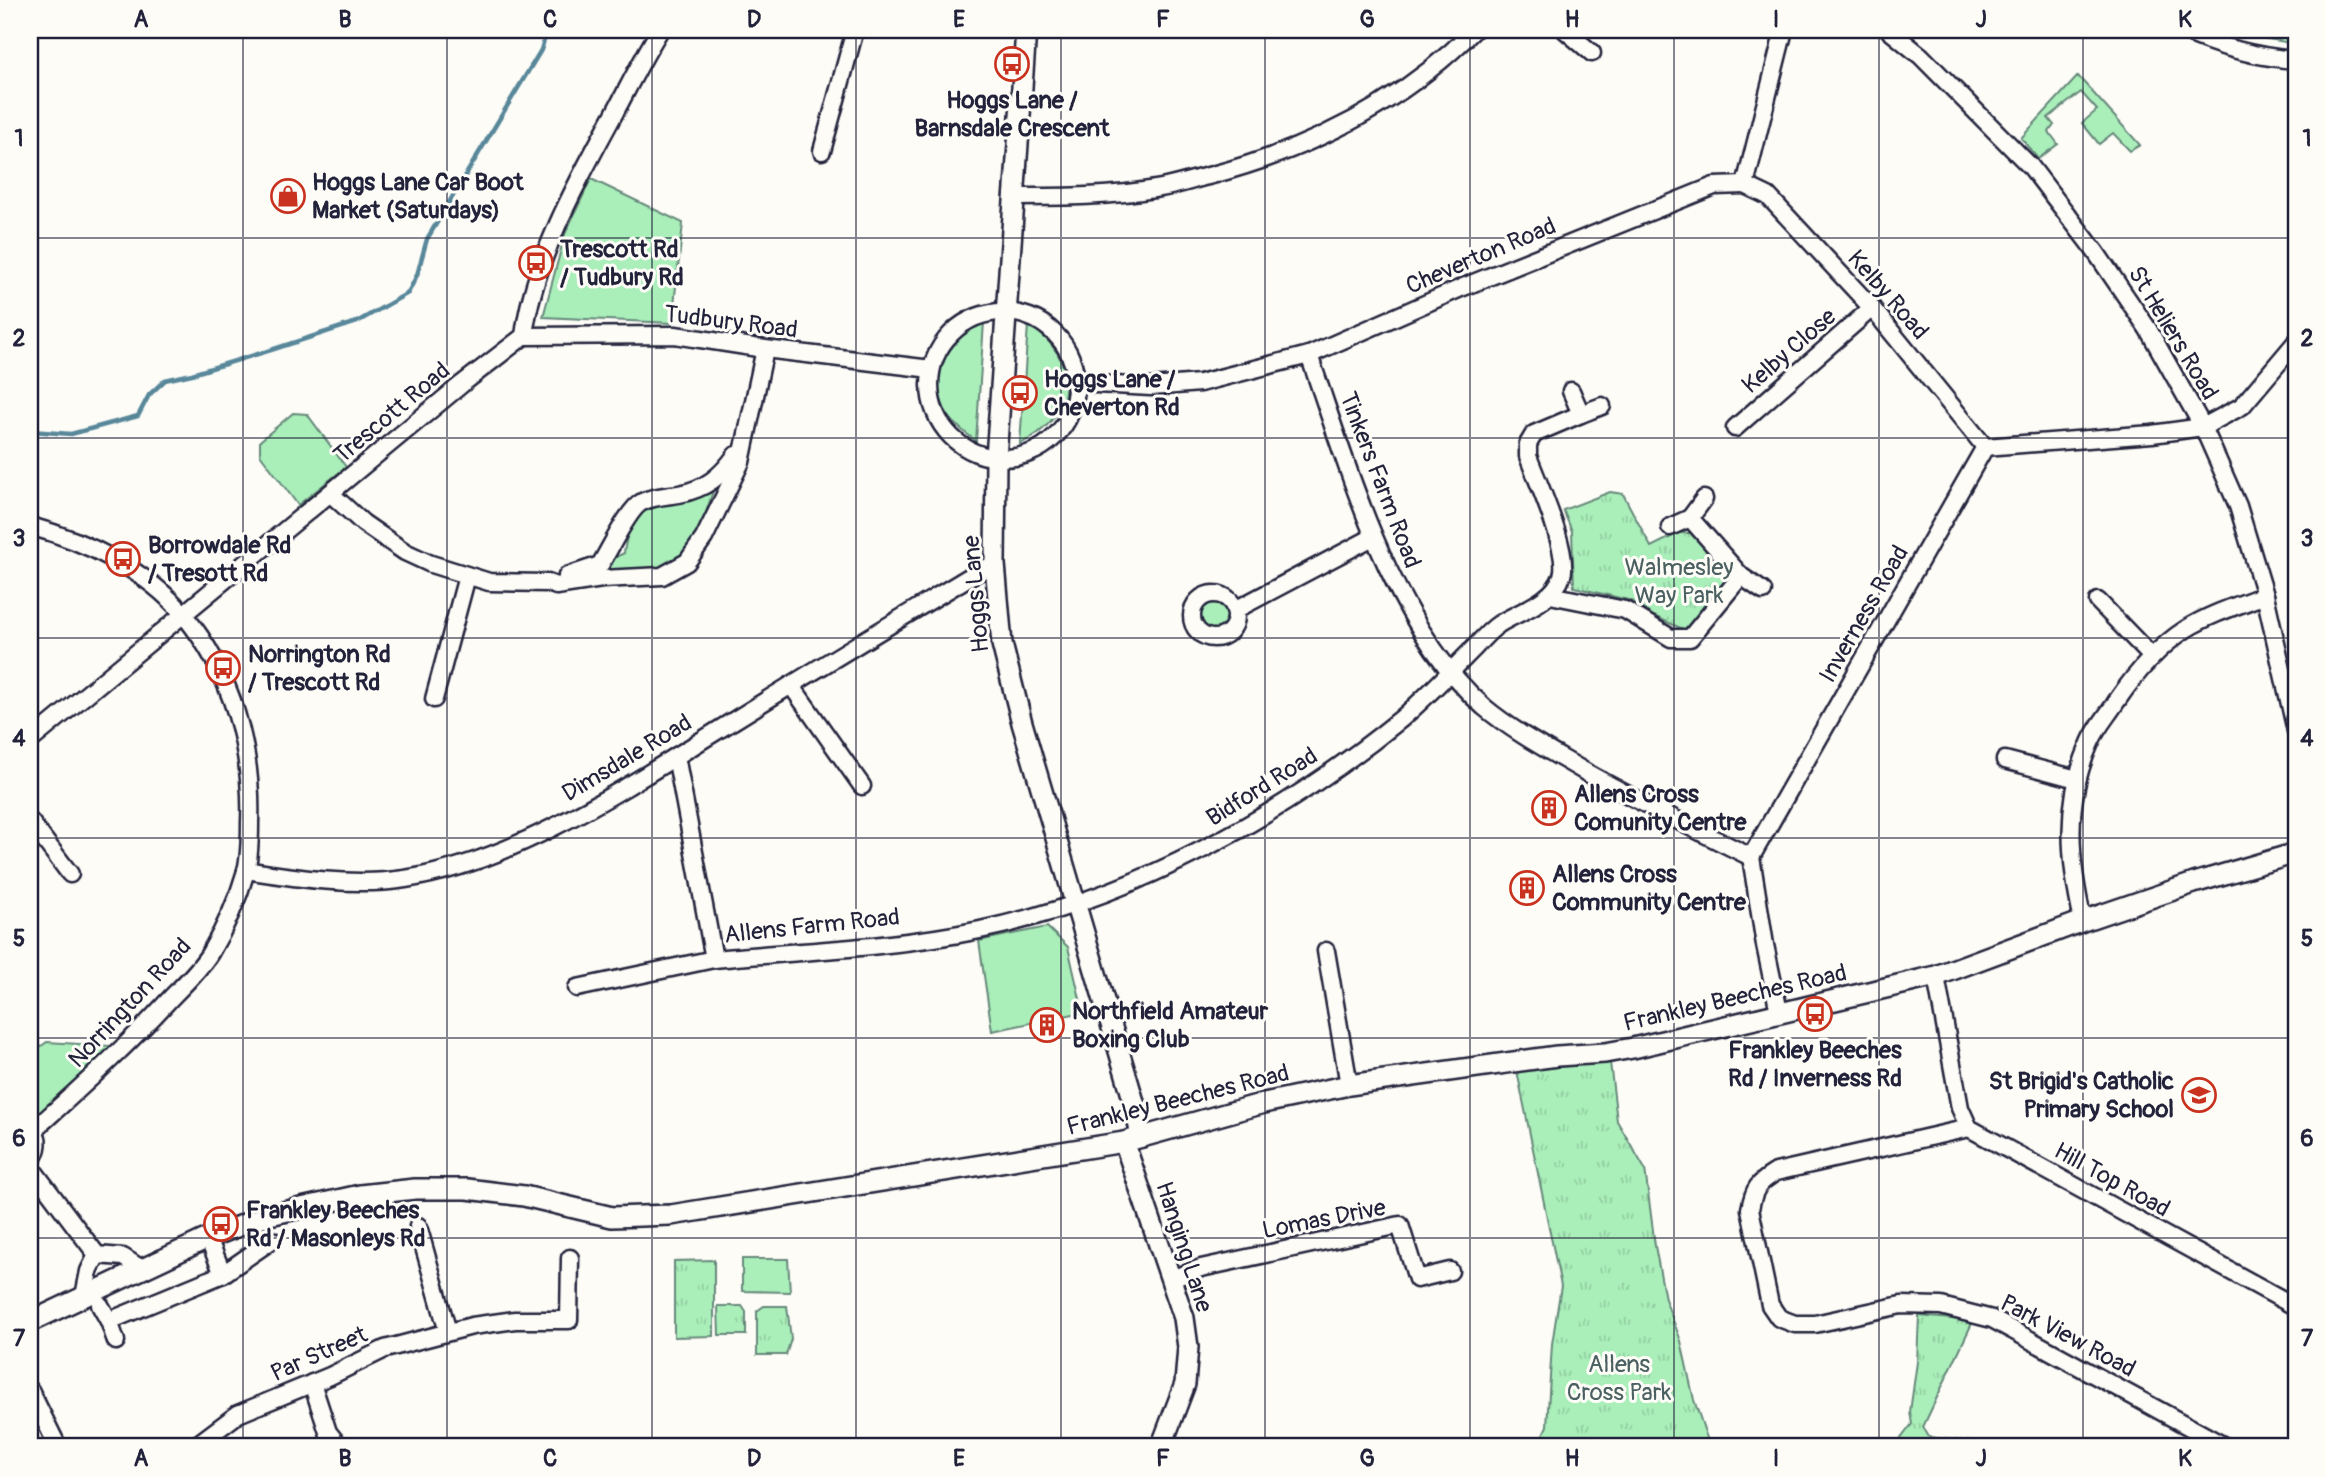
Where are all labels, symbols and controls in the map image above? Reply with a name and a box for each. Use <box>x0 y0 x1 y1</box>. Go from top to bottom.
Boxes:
text: A <box>134 5 149 34</box>
text: B <box>338 5 352 34</box>
text: C <box>543 5 557 34</box>
text: D <box>747 5 761 34</box>
text: E <box>953 5 965 34</box>
text: F <box>1156 5 1170 34</box>
text: G <box>1359 5 1375 34</box>
text: H <box>1565 5 1579 34</box>
text: I <box>1773 5 1779 34</box>
text: J <box>1975 5 1987 34</box>
text: K <box>2178 5 2192 34</box>
bus stop icon: Hoggs Lane / Barnsdale Crescent <box>993 45 1031 83</box>
place label: Hoggs Lane / Barnsdale Crescent <box>915 86 1111 143</box>
text: 1 <box>15 124 24 153</box>
text: 1 <box>2303 124 2312 153</box>
place label: Hoggs Lane Car Boot Market (Saturdays) <box>312 168 525 225</box>
shop icon: Hoggs Lane Car Boot Market (Saturdays) <box>269 177 307 215</box>
street label: Cheverton Road <box>1402 211 1560 301</box>
place label: Trescott Rd / Tudbury Rd <box>559 235 684 292</box>
bus stop icon: Trescott Rd / Tudbury Rd <box>517 244 555 282</box>
street label: Kelby Road <box>1841 244 1935 346</box>
street label: St Heliers Road <box>2122 261 2224 405</box>
street label: Tudbury Road <box>663 299 799 345</box>
street label: Kelby Close <box>1736 302 1842 400</box>
text: 2 <box>13 324 26 353</box>
text: 2 <box>2301 324 2314 353</box>
street label: Trescott Road <box>328 356 456 470</box>
place label: Hoggs Lane / Cheverton Rd <box>1044 365 1180 422</box>
bus stop icon: Hoggs Lane / Cheverton Rd <box>1001 374 1039 412</box>
street label: Tinkers Farm Road <box>1333 388 1427 572</box>
text: 3 <box>13 524 25 553</box>
text: 3 <box>2301 524 2313 553</box>
place label: Borrowdale Rd / Tresott Rd <box>148 531 291 588</box>
street label: Hoggs Lane <box>956 534 996 654</box>
bus stop icon: Borrowdale Rd / Tresott Rd <box>104 540 142 578</box>
street label: Inverness Road <box>1813 540 1915 688</box>
park label: Walmesley Way Park <box>1624 553 1734 610</box>
place label: Norrington Rd / Trescott Rd <box>248 640 391 697</box>
bus stop icon: Norrington Rd / Trescott Rd <box>204 649 242 687</box>
street label: Dimsdale Road <box>557 708 697 808</box>
text: 4 <box>12 724 26 753</box>
text: 4 <box>2300 724 2314 753</box>
street label: Bidford Road <box>1201 741 1323 833</box>
place label: Allens Cross Comunity Centre <box>1574 780 1748 837</box>
building icon: Allens Cross Comunity Centre <box>1530 789 1568 827</box>
place label: Allens Cross Community Centre <box>1552 860 1747 917</box>
building icon: Allens Cross Community Centre <box>1508 869 1546 907</box>
street label: Allens Farm Road <box>723 902 901 950</box>
text: 5 <box>13 924 25 953</box>
text: 5 <box>2301 924 2313 953</box>
street label: Norrington Road <box>63 932 197 1074</box>
street label: Frankley Beeches Road <box>1621 958 1849 1038</box>
bus stop icon: Frankley Beeches Rd / Inverness Rd <box>1796 995 1834 1033</box>
place label: Northfield Amateur Boxing Club <box>1072 997 1269 1054</box>
building icon: Northfield Amateur Boxing Club <box>1028 1006 1066 1044</box>
place label: Frankley Beeches Rd / Inverness Rd <box>1728 1036 1902 1093</box>
street label: Frankley Beeches Road <box>1064 1058 1292 1142</box>
place label: St Brigid's Catholic Primary School <box>1989 1067 2174 1124</box>
school or university icon: St Brigid's Catholic Primary School <box>2180 1076 2218 1114</box>
text: 6 <box>12 1124 26 1153</box>
text: 6 <box>2300 1124 2314 1153</box>
street label: Hill Top Road <box>2049 1136 2175 1224</box>
street label: Hanging Lane <box>1149 1178 1219 1316</box>
street label: Lomas Drive <box>1260 1193 1388 1245</box>
place label: Frankley Beeches Rd / Masonleys Rd <box>246 1196 425 1253</box>
bus stop icon: Frankley Beeches Rd / Masonleys Rd <box>202 1205 240 1243</box>
street label: Park View Road <box>1995 1288 2141 1384</box>
street label: Par Street <box>266 1320 372 1388</box>
text: 7 <box>13 1324 26 1353</box>
text: 7 <box>2301 1324 2314 1353</box>
park label: Allens Cross Park <box>1567 1350 1671 1407</box>
text: A <box>134 1444 149 1473</box>
text: B <box>338 1444 352 1473</box>
text: C <box>543 1444 557 1473</box>
text: D <box>747 1444 761 1473</box>
text: E <box>953 1444 965 1473</box>
text: F <box>1156 1444 1170 1473</box>
text: G <box>1359 1444 1375 1473</box>
text: H <box>1565 1444 1579 1473</box>
text: I <box>1773 1444 1779 1473</box>
text: J <box>1975 1444 1987 1473</box>
text: K <box>2178 1444 2192 1473</box>

